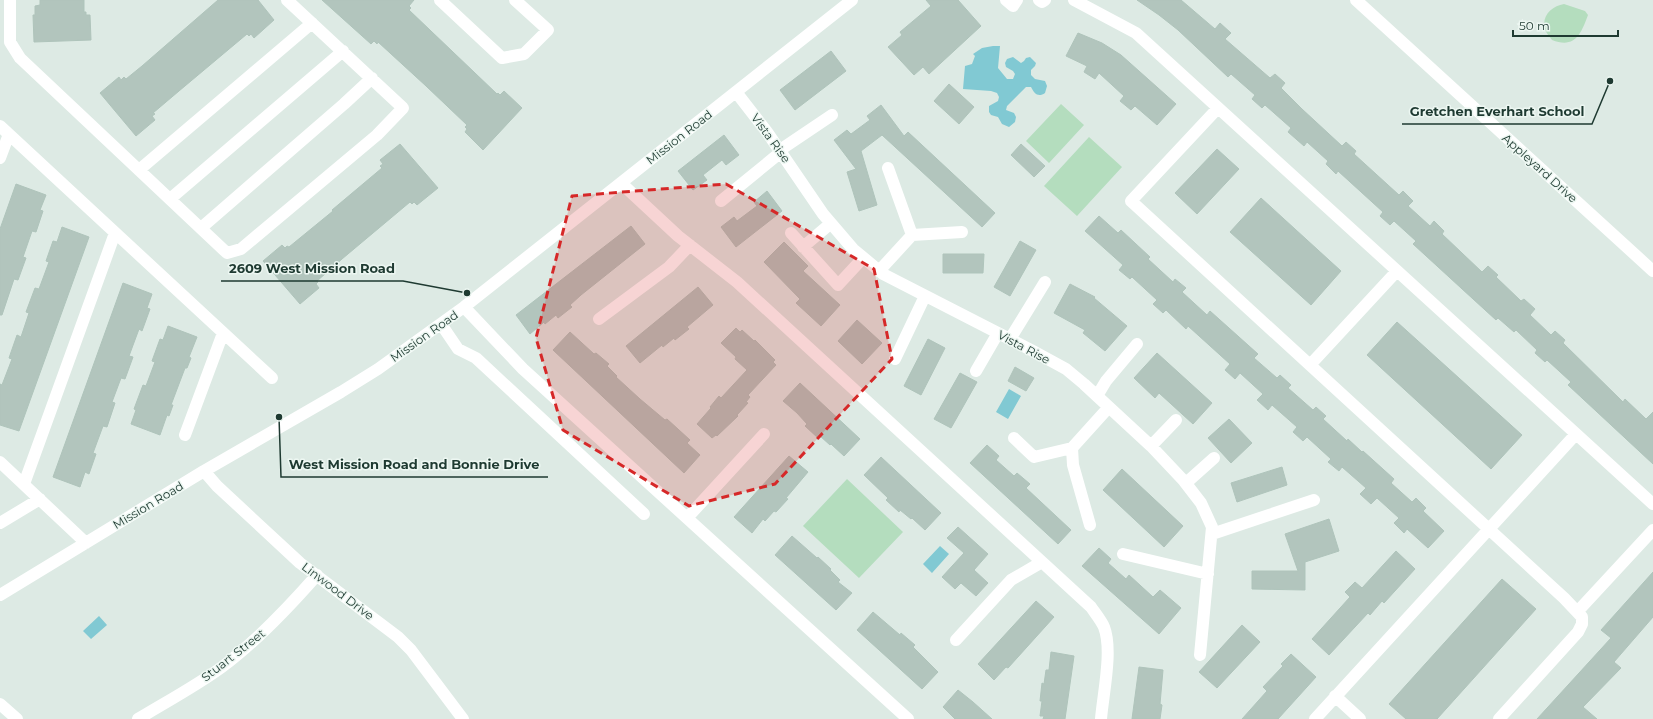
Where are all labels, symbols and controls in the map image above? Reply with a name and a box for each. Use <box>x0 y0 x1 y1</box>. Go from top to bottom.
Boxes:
scale bar <box>1513 12 1618 38</box>
text: 50 m <box>1519 18 1550 33</box>
callout: Gretchen Everhart School <box>1402 99 1592 124</box>
text: Gretchen Everhart School <box>1410 103 1584 119</box>
street label: Mission Road <box>643 107 715 167</box>
street label: Vista Rise <box>748 110 794 166</box>
street label: Appleyard Drive <box>1499 130 1581 206</box>
callout: 2609 West Mission Road <box>221 256 403 281</box>
text: 2609 West Mission Road <box>229 260 395 276</box>
street label: Mission Road <box>387 307 461 365</box>
street label: Vista Rise <box>995 327 1053 367</box>
callout: West Mission Road and Bonnie Drive <box>281 452 548 477</box>
text: West Mission Road and Bonnie Drive <box>289 456 539 472</box>
street label: Mission Road <box>110 478 186 532</box>
street label: Linwood Drive <box>299 559 377 623</box>
street label: Stuart Street <box>198 625 268 685</box>

